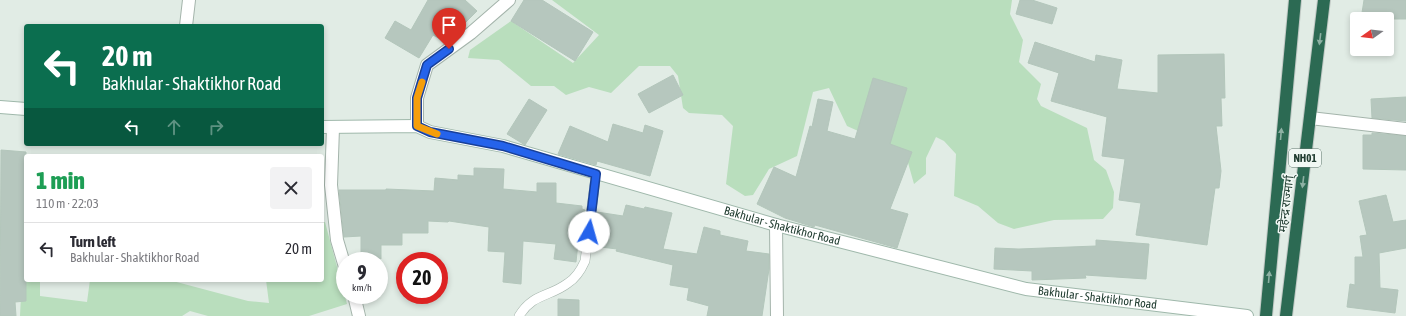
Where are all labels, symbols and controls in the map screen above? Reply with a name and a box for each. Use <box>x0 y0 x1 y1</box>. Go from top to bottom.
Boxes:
pin <box>432 8 466 49</box>
north arrow <box>1350 12 1394 56</box>
map controls <box>1350 12 1394 56</box>
icon: arrive <box>438 14 460 36</box>
one-way arrow <box>1316 33 1323 45</box>
icon: left <box>36 40 88 92</box>
text: 20 m <box>102 40 152 72</box>
text: Bakhular - Shaktikhor Road <box>102 73 281 94</box>
icon: left <box>121 116 143 138</box>
icon: ahead <box>163 116 185 138</box>
icon: right <box>205 116 227 138</box>
one-way arrow <box>1278 128 1285 140</box>
road number: NH01 <box>1289 149 1321 167</box>
text: 1 min <box>36 167 85 194</box>
button: close <box>270 167 312 209</box>
street label: महेन्द्र राज्मार्ग् <box>1275 173 1297 233</box>
one-way arrow <box>1299 176 1306 188</box>
text: 110 m · 22:03 <box>36 196 99 211</box>
street label: Bakhular - Shaktikhor Road <box>722 203 842 248</box>
position arrow <box>568 211 610 253</box>
text: Turn left <box>70 233 116 250</box>
icon: left <box>36 238 58 260</box>
text: 20 m <box>285 240 312 257</box>
text: Bakhular - Shaktikhor Road <box>70 250 199 265</box>
speed limit sign: 20 <box>396 252 448 304</box>
text: 9 <box>357 261 367 284</box>
one-way arrow <box>1266 271 1272 283</box>
text: km/h <box>352 282 372 293</box>
street label: Bakhular - Shaktikhor Road <box>1037 284 1158 312</box>

